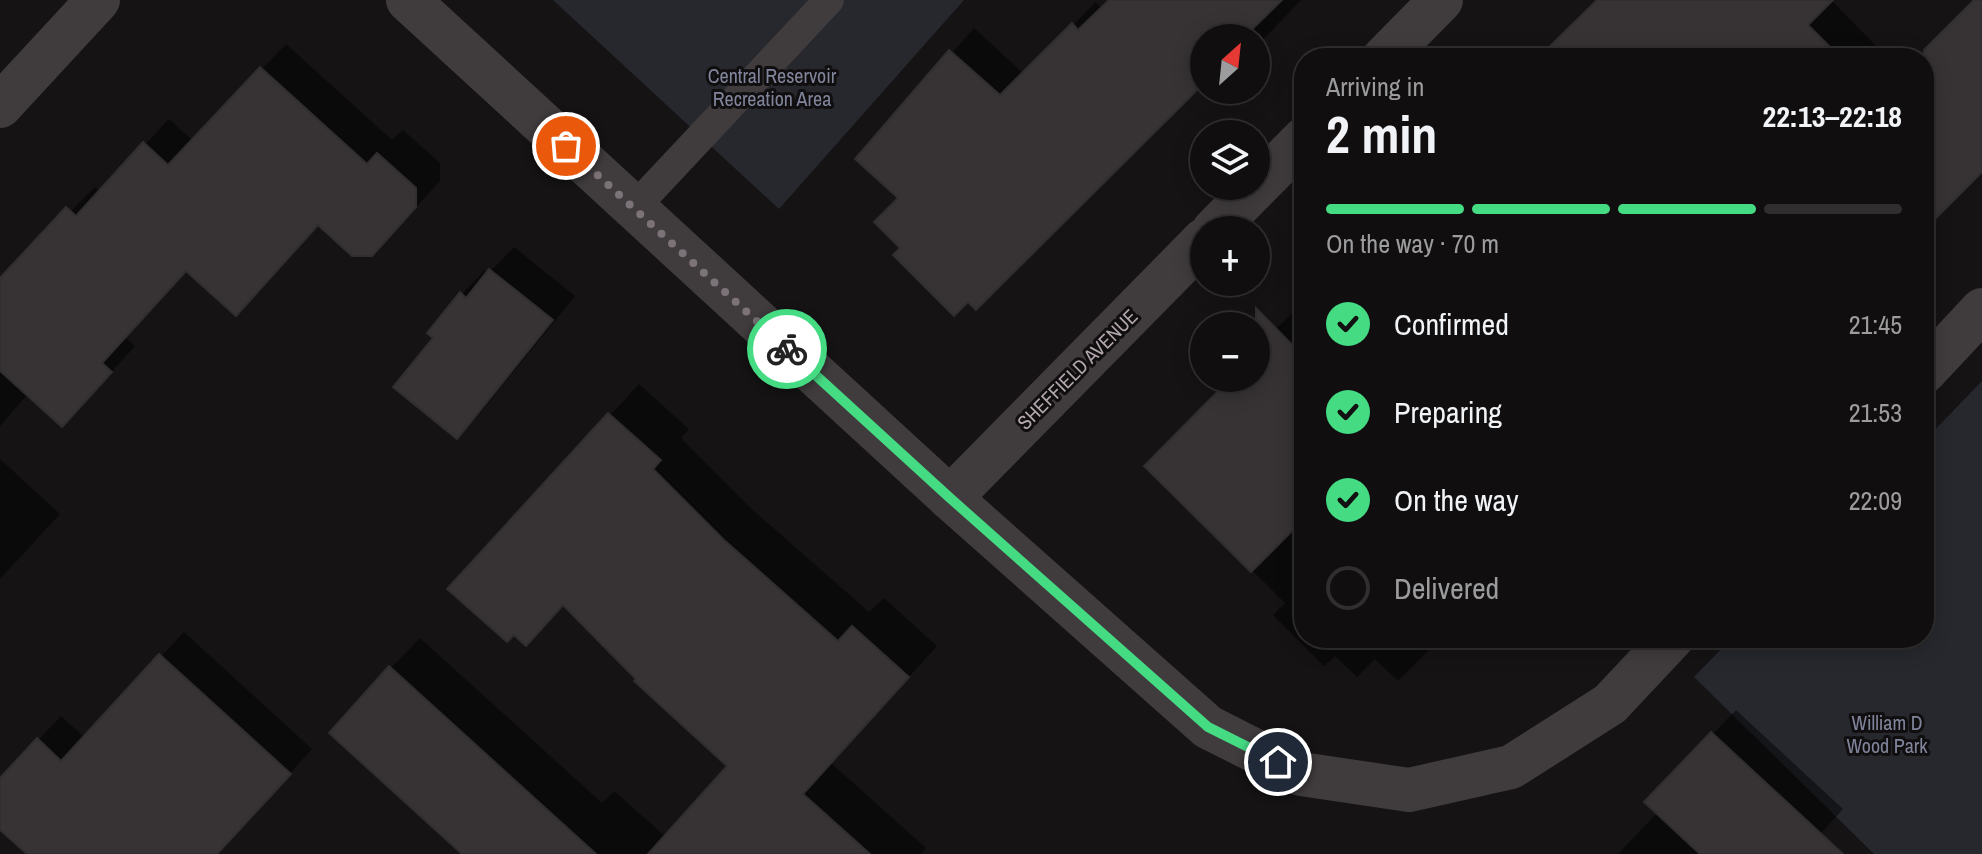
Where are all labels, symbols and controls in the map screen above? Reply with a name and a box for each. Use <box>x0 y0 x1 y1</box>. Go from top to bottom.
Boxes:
north arrow <box>1190 24 1270 104</box>
map controls <box>1190 24 1270 392</box>
park label: Central Reservoir Recreation Area <box>708 62 837 112</box>
text: Arriving in <box>1326 69 1424 104</box>
text: 22:13–22:18 <box>1763 96 1902 136</box>
text: 2 min <box>1326 99 1437 169</box>
pin <box>532 112 600 180</box>
button: layers <box>1190 120 1270 200</box>
icon: bag <box>544 124 588 168</box>
button: + <box>1190 216 1270 296</box>
text: On the way · 70 m <box>1326 226 1499 261</box>
icon: check <box>1326 302 1370 346</box>
street label: SHEFFIELD AVENUE <box>1011 303 1143 435</box>
text: Confirmed <box>1394 304 1509 344</box>
text: 21:45 <box>1849 307 1902 342</box>
courier <box>747 309 827 389</box>
button: − <box>1190 312 1270 392</box>
icon: bike <box>765 327 809 371</box>
icon: check <box>1326 390 1370 434</box>
text: Preparing <box>1394 392 1502 432</box>
text: 21:53 <box>1849 395 1902 430</box>
icon: check <box>1326 478 1370 522</box>
text: On the way <box>1394 480 1518 520</box>
text: 22:09 <box>1849 483 1902 518</box>
text: Delivered <box>1394 568 1499 608</box>
park label: William D Wood Park <box>1847 709 1928 759</box>
pin <box>1244 728 1312 796</box>
icon: home <box>1256 740 1300 784</box>

